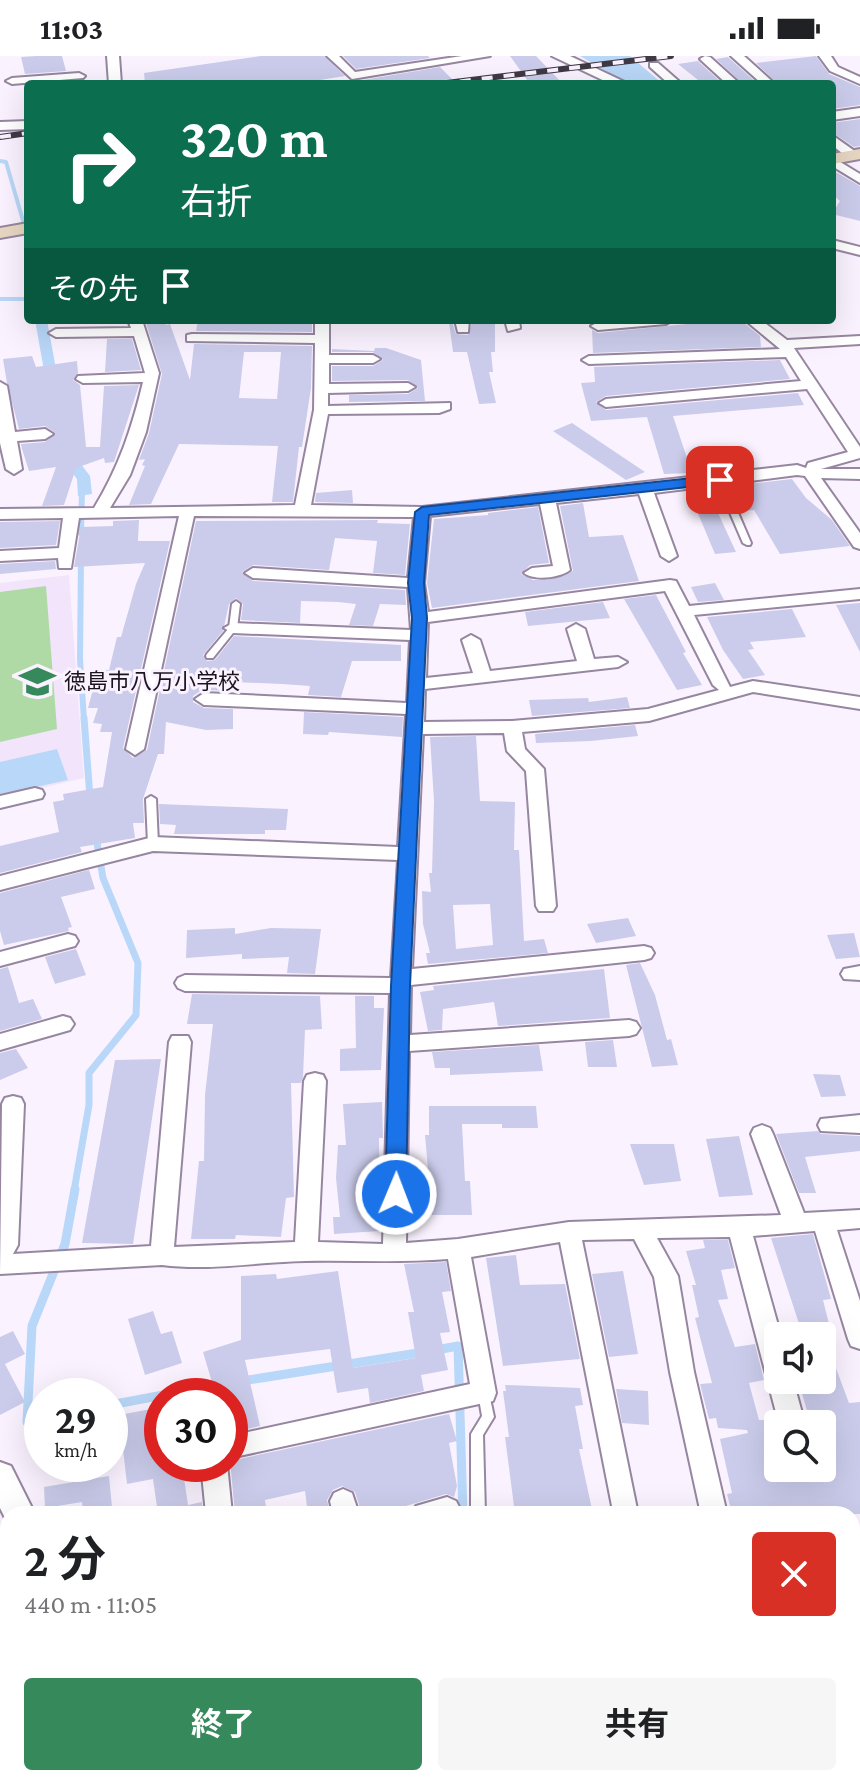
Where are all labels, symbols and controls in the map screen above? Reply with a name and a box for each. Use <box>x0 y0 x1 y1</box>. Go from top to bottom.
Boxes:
text: 11:03 <box>40 12 103 45</box>
text: 320 m <box>180 107 328 169</box>
icon: right <box>48 112 152 216</box>
text: 右折 <box>180 182 252 222</box>
icon: arrive <box>154 264 198 308</box>
text: その先 <box>48 272 138 305</box>
pin <box>686 446 754 514</box>
icon: arrive <box>698 458 742 502</box>
school or university icon: 徳島市八万小学校 <box>19 662 57 700</box>
place label: 徳島市八万小学校 <box>64 669 240 694</box>
position arrow <box>354 1152 438 1236</box>
map controls <box>764 1322 836 1482</box>
button: sound <box>764 1322 836 1394</box>
speed limit sign: 30 <box>144 1378 248 1482</box>
text: 29 <box>55 1397 97 1442</box>
button: search <box>764 1410 836 1482</box>
text: km/h <box>54 1439 98 1461</box>
button: close <box>752 1532 836 1616</box>
text: 2 分 <box>24 1533 106 1586</box>
text: 440 m · 11:05 <box>24 1590 157 1619</box>
button: 終了 <box>24 1678 422 1770</box>
button: 共有 <box>438 1678 836 1770</box>

